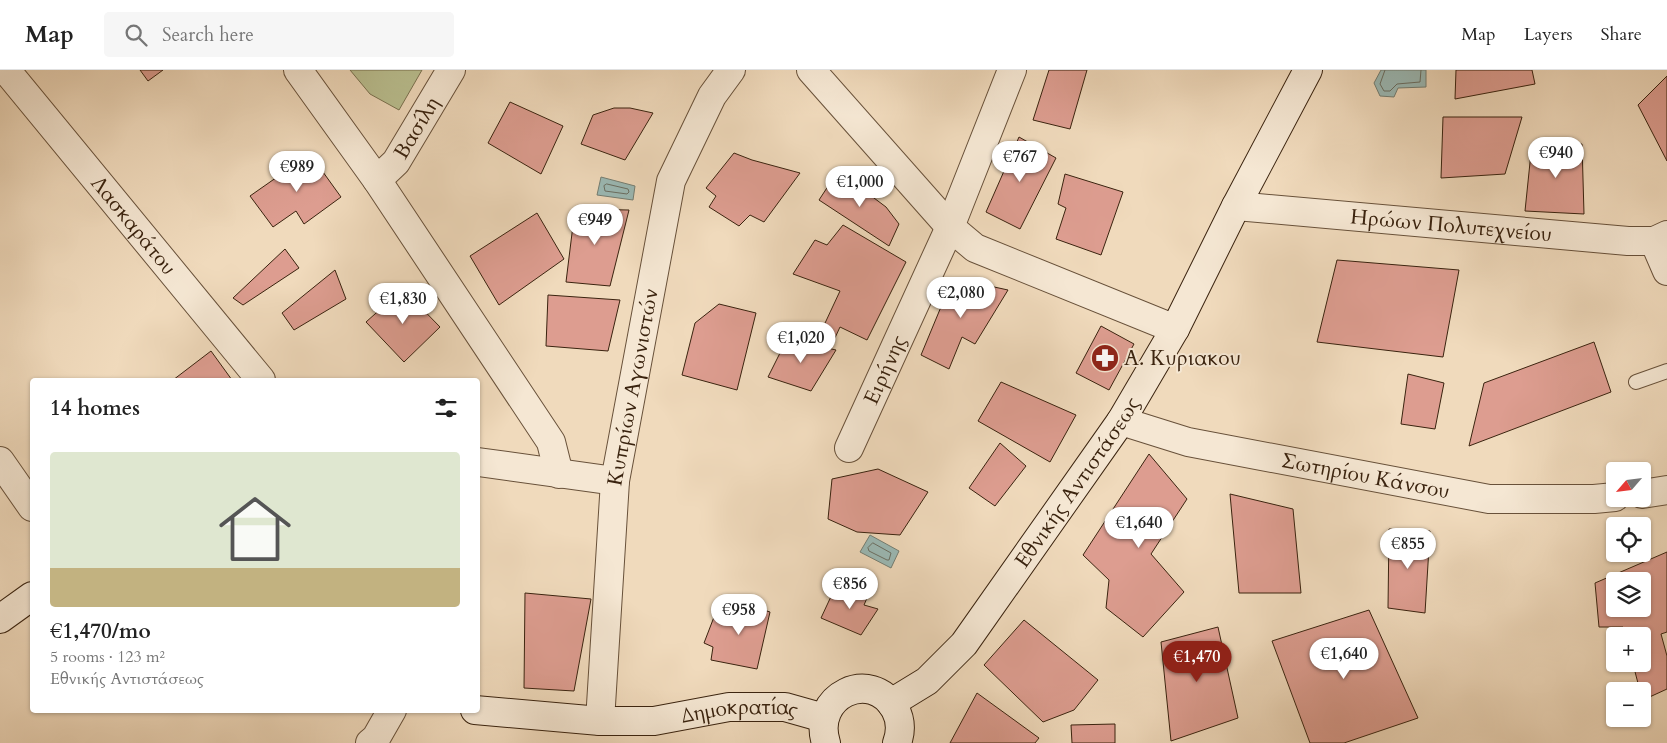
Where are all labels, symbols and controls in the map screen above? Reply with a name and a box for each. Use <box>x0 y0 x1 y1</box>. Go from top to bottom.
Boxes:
search box <box>104 12 454 57</box>
text: Map <box>25 18 74 51</box>
icon: search <box>122 21 150 49</box>
text: Search here <box>162 22 254 48</box>
text: Map <box>1461 22 1496 47</box>
text: Layers <box>1524 22 1573 47</box>
text: Share <box>1601 22 1642 47</box>
street label: Βασίλη <box>387 92 447 165</box>
pin: €940 <box>1526 136 1586 179</box>
pin: €767 <box>990 140 1050 183</box>
text: €940 <box>1539 142 1573 164</box>
text: €767 <box>1003 146 1037 168</box>
pin: €989 <box>267 150 327 193</box>
text: €989 <box>280 156 314 178</box>
pin: €1,000 <box>819 166 901 208</box>
street label: Λασκαράτου <box>84 170 183 281</box>
text: €1,000 <box>837 171 884 193</box>
street label: Ηρώων Πολυτεχνείου <box>1349 202 1553 249</box>
pin: €949 <box>565 204 625 246</box>
text: €949 <box>578 209 612 231</box>
pin: €2,080 <box>920 276 1002 319</box>
pin: €1,830 <box>362 282 444 325</box>
text: €2,080 <box>938 282 985 304</box>
street label: Κυπρίων Αγωνιστών <box>600 286 666 488</box>
text: €1,830 <box>380 288 427 310</box>
pin: €1,020 <box>760 322 842 364</box>
text: €1,020 <box>778 327 825 349</box>
street label: Ειρήνης <box>857 331 914 409</box>
pharmacy icon: Α. Κυριακου <box>1090 343 1120 373</box>
place label: Α. Κυριακου <box>1124 344 1241 373</box>
street label: Εθνικής Αντιστάσεως <box>1008 392 1147 574</box>
text: 14 homes <box>50 394 140 423</box>
icon: filters <box>432 394 460 422</box>
street label: Σωτηρίου Κάνσου <box>1279 446 1452 506</box>
north arrow <box>1606 462 1651 508</box>
map controls <box>1606 462 1651 727</box>
icon: home <box>210 484 300 574</box>
pin: €1,640 <box>1098 506 1180 549</box>
text: €1,640 <box>1116 512 1163 534</box>
button: locate <box>1606 517 1651 562</box>
pin: €855 <box>1378 528 1438 570</box>
text: €855 <box>1391 533 1425 555</box>
pin: €856 <box>820 568 880 610</box>
button: layers <box>1606 572 1651 617</box>
text: €856 <box>833 573 867 595</box>
pin: €958 <box>709 594 769 636</box>
text: €958 <box>722 599 756 621</box>
text: €1,470/mo <box>50 617 151 646</box>
button: + <box>1606 627 1651 672</box>
pin: €1,640 <box>1303 638 1385 680</box>
pin: €1,470 <box>1156 640 1238 683</box>
text: €1,640 <box>1321 643 1368 665</box>
text: 5 rooms · 123 m² <box>50 646 165 668</box>
text: €1,470 <box>1174 646 1221 668</box>
text: Εθνικής Αντιστάσεως <box>50 668 204 690</box>
button: − <box>1606 682 1651 727</box>
street label: Δημοκρατίας <box>679 693 801 731</box>

